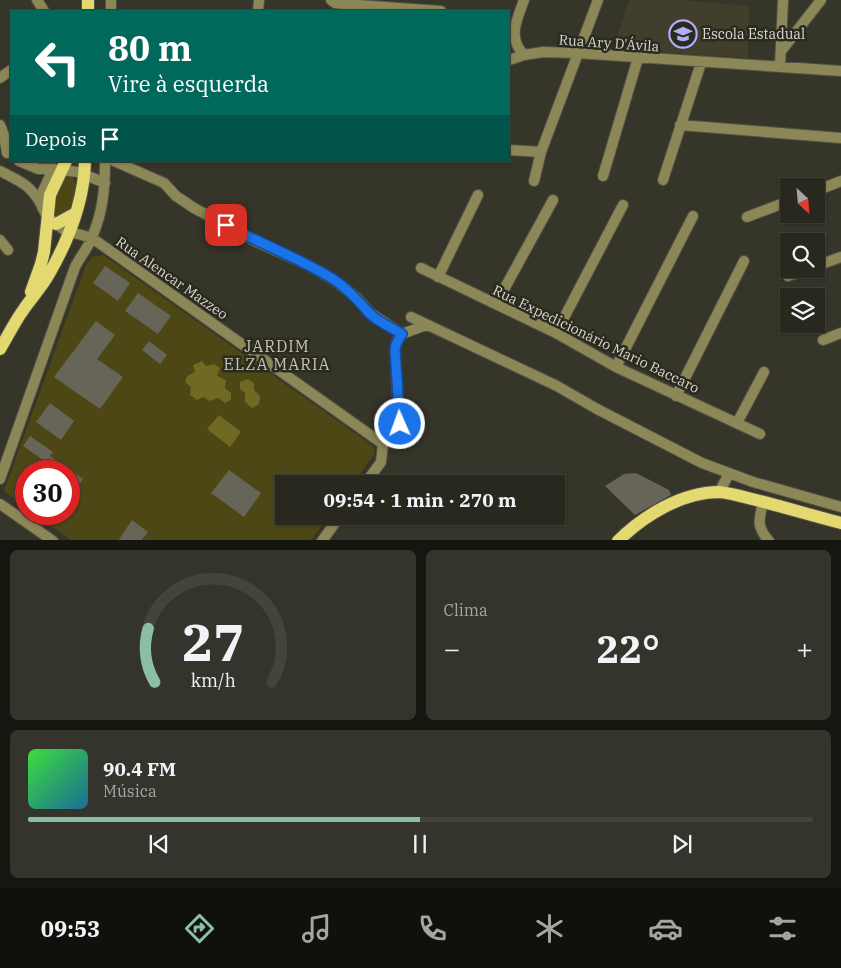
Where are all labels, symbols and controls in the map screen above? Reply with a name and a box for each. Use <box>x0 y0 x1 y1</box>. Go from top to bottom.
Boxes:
school or university icon: Escola Estadual <box>668 19 698 49</box>
text: 80 m <box>108 25 192 71</box>
place label: Escola Estadual <box>702 25 805 43</box>
icon: left <box>25 30 90 95</box>
street label: Rua Ary D'Ávila <box>558 30 660 56</box>
text: Vire à esquerda <box>108 69 269 98</box>
icon: arrive <box>96 125 124 153</box>
text: Depois <box>25 127 86 151</box>
north arrow <box>780 178 825 222</box>
map controls <box>780 178 825 333</box>
pin <box>205 204 247 246</box>
icon: arrive <box>212 211 240 239</box>
street label: Rua Alencar Mazzeo <box>113 233 232 323</box>
button: search <box>780 233 825 278</box>
street label: Rua Expedicionário Mario Baccaro <box>490 281 702 397</box>
button: layers <box>780 288 825 333</box>
district label: JARDIM ELZA MARIA <box>224 336 330 374</box>
position arrow <box>373 397 425 449</box>
speed limit sign: 30 <box>15 460 80 525</box>
text: 09:54 · 1 min · 270 m <box>324 488 516 512</box>
text: Clima <box>444 600 488 620</box>
text: 27 <box>182 608 244 675</box>
text: 22° <box>597 624 660 673</box>
text: − <box>444 630 460 667</box>
text: + <box>796 630 813 667</box>
text: km/h <box>190 669 235 692</box>
text: 90.4 FM <box>103 757 176 781</box>
text: Música <box>103 781 157 801</box>
icon: previous <box>145 830 173 858</box>
icon: pause <box>406 830 434 858</box>
icon: next <box>668 830 696 858</box>
icon: directions <box>182 911 217 946</box>
icon: music <box>299 911 334 946</box>
icon: phone <box>415 911 450 946</box>
icon: climate <box>532 911 567 946</box>
icon: car <box>648 911 683 946</box>
icon: filters <box>765 911 800 946</box>
text: 09:53 <box>41 914 100 943</box>

